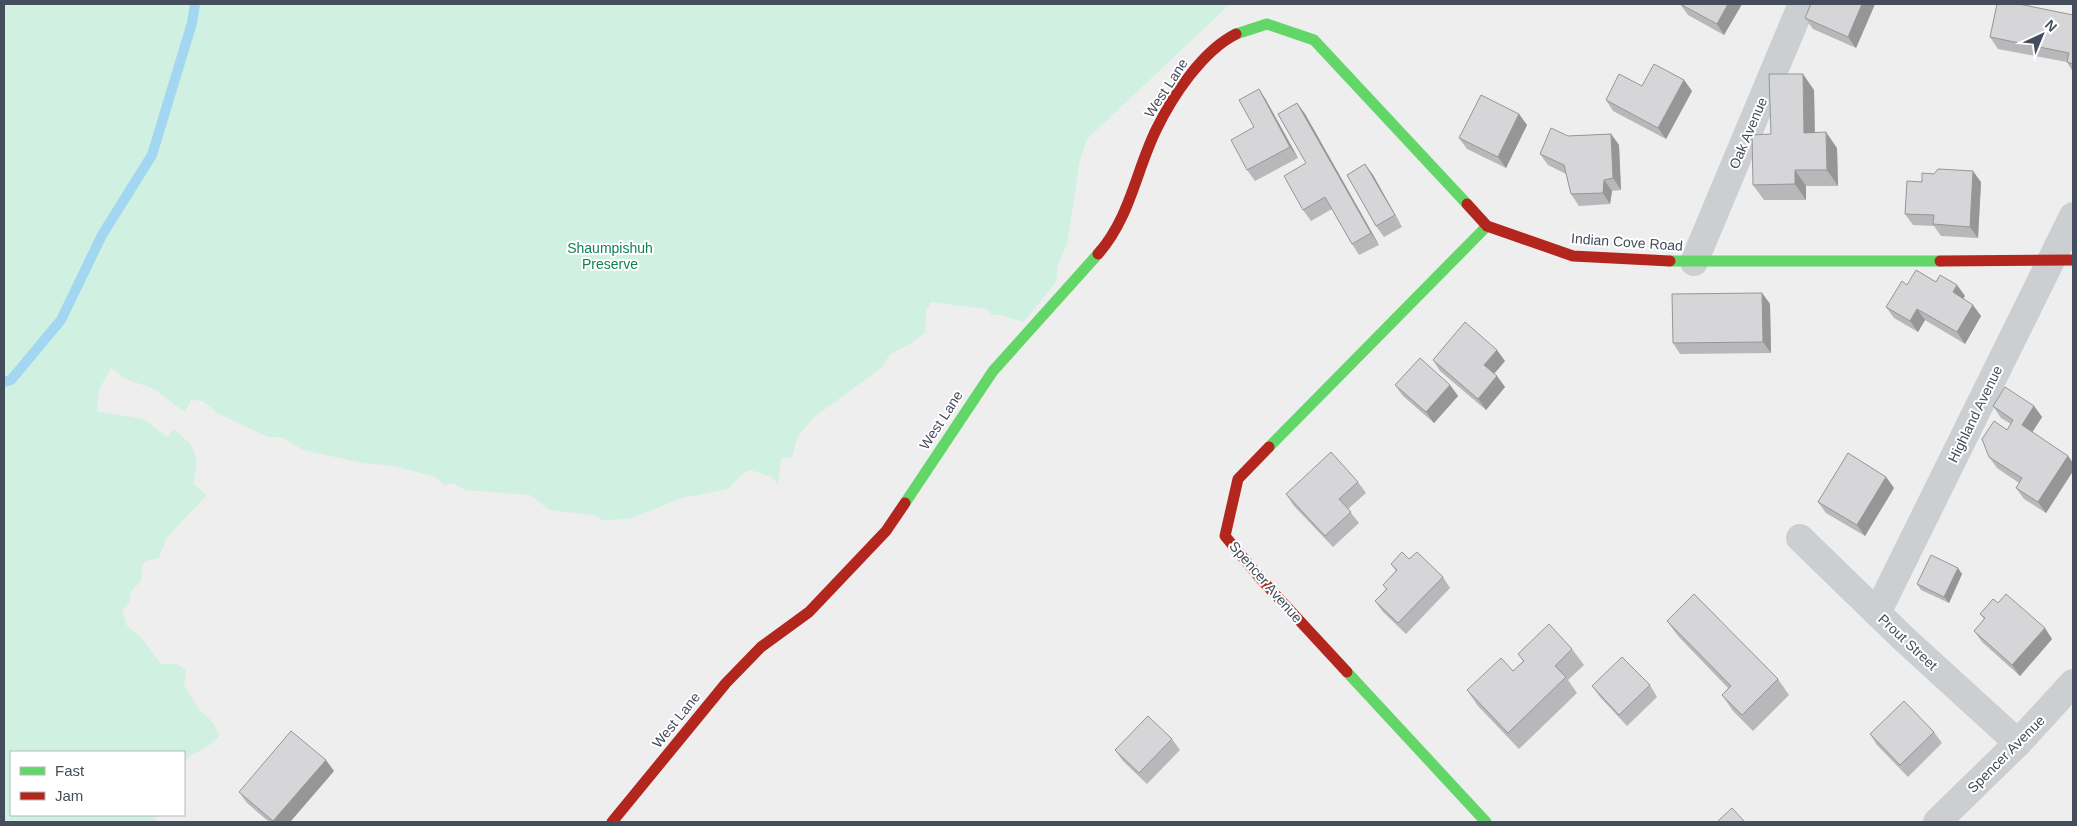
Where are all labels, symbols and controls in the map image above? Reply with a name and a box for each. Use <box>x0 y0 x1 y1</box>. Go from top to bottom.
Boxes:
north arrow <box>2017 10 2067 60</box>
text: N <box>2042 16 2060 35</box>
street label: West Lane <box>1141 56 1191 120</box>
street label: Oak Avenue <box>1726 95 1770 171</box>
street label: Indian Cove Road <box>1571 230 1683 254</box>
park label: Shaumpishuh Preserve <box>567 240 653 272</box>
street label: Highland Avenue <box>1945 363 2005 465</box>
street label: West Lane <box>916 388 966 452</box>
street label: Spencer Avenue <box>1226 538 1306 626</box>
street label: Prout Street <box>1875 611 1941 673</box>
street label: West Lane <box>649 689 703 751</box>
street label: Spencer Avenue <box>1964 712 2048 796</box>
legend <box>10 751 185 816</box>
text: Fast <box>55 762 85 779</box>
text: Jam <box>55 787 83 804</box>

